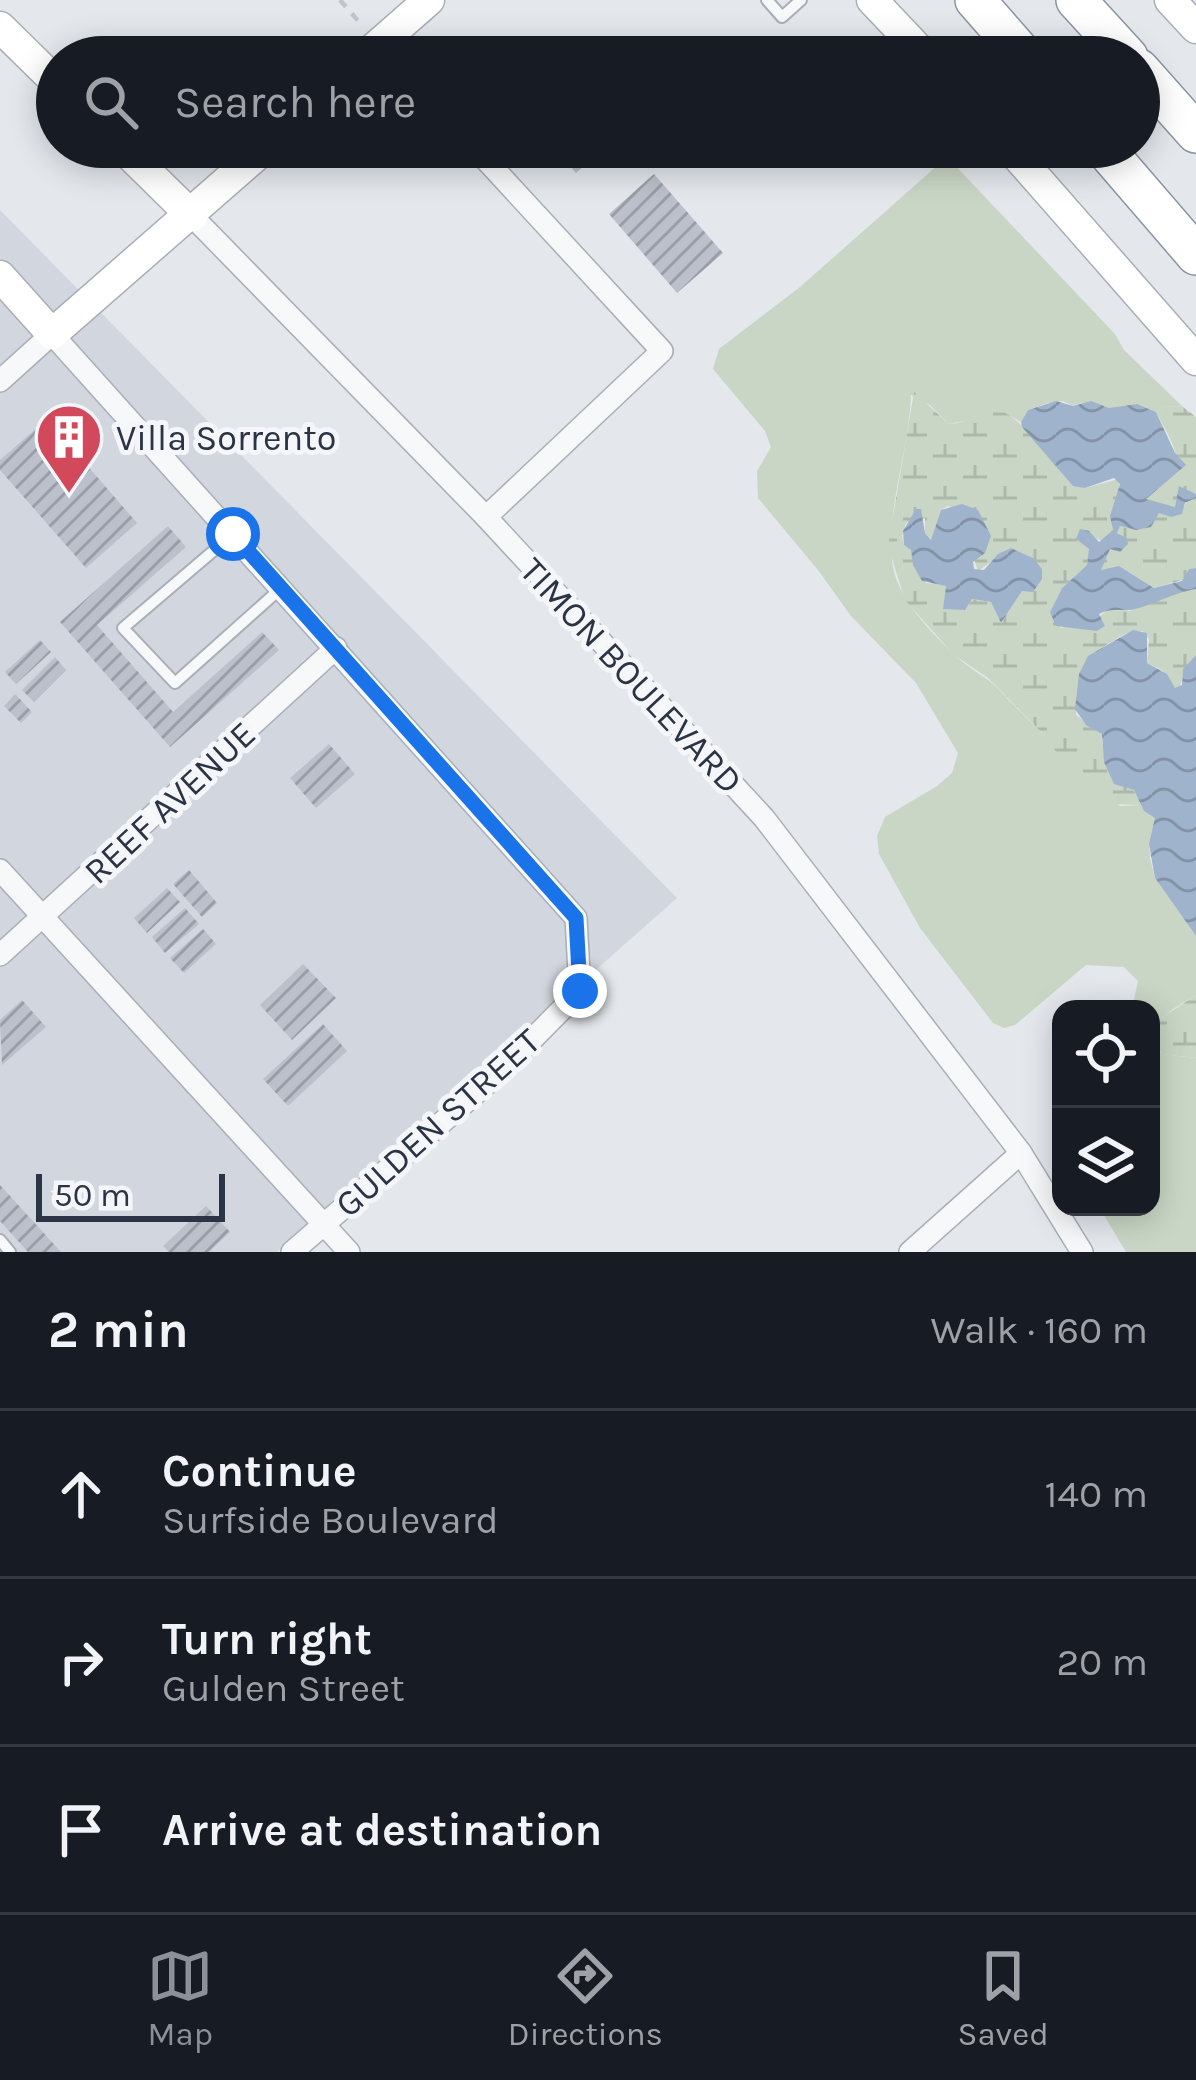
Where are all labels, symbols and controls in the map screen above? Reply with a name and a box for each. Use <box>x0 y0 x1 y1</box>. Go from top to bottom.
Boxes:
search box <box>36 36 1160 168</box>
icon: search <box>78 69 144 135</box>
text: Search here <box>174 76 416 128</box>
building icon: Villa Sorrento <box>34 402 104 496</box>
place label: Villa Sorrento <box>116 417 336 459</box>
route start <box>206 507 260 561</box>
street label: TIMON BOULEVARD <box>511 549 751 802</box>
street label: REEF AVENUE <box>75 713 264 893</box>
route end <box>553 964 607 1018</box>
map controls <box>1052 1000 1160 1216</box>
button: locate <box>1052 1000 1160 1108</box>
street label: GULDEN STREET <box>327 1020 549 1226</box>
button: layers <box>1052 1108 1160 1216</box>
scale bar <box>36 1168 225 1221</box>
text: 50 m <box>54 1176 131 1214</box>
text: 2 min <box>48 1300 189 1360</box>
text: Walk · 160 m <box>930 1307 1148 1353</box>
text: Continue <box>162 1445 357 1497</box>
icon: ahead <box>48 1461 114 1527</box>
text: 140 m <box>1044 1471 1148 1517</box>
text: Surfside Boulevard <box>162 1497 499 1543</box>
text: Turn right <box>162 1613 372 1665</box>
icon: right <box>48 1629 114 1695</box>
text: 20 m <box>1057 1639 1148 1685</box>
text: Gulden Street <box>162 1665 405 1711</box>
icon: arrive <box>48 1797 114 1863</box>
text: Arrive at destination <box>162 1804 602 1856</box>
tab: Map <box>147 1943 213 2053</box>
tab: Directions <box>508 1943 663 2053</box>
tab: Saved <box>958 1943 1049 2053</box>

